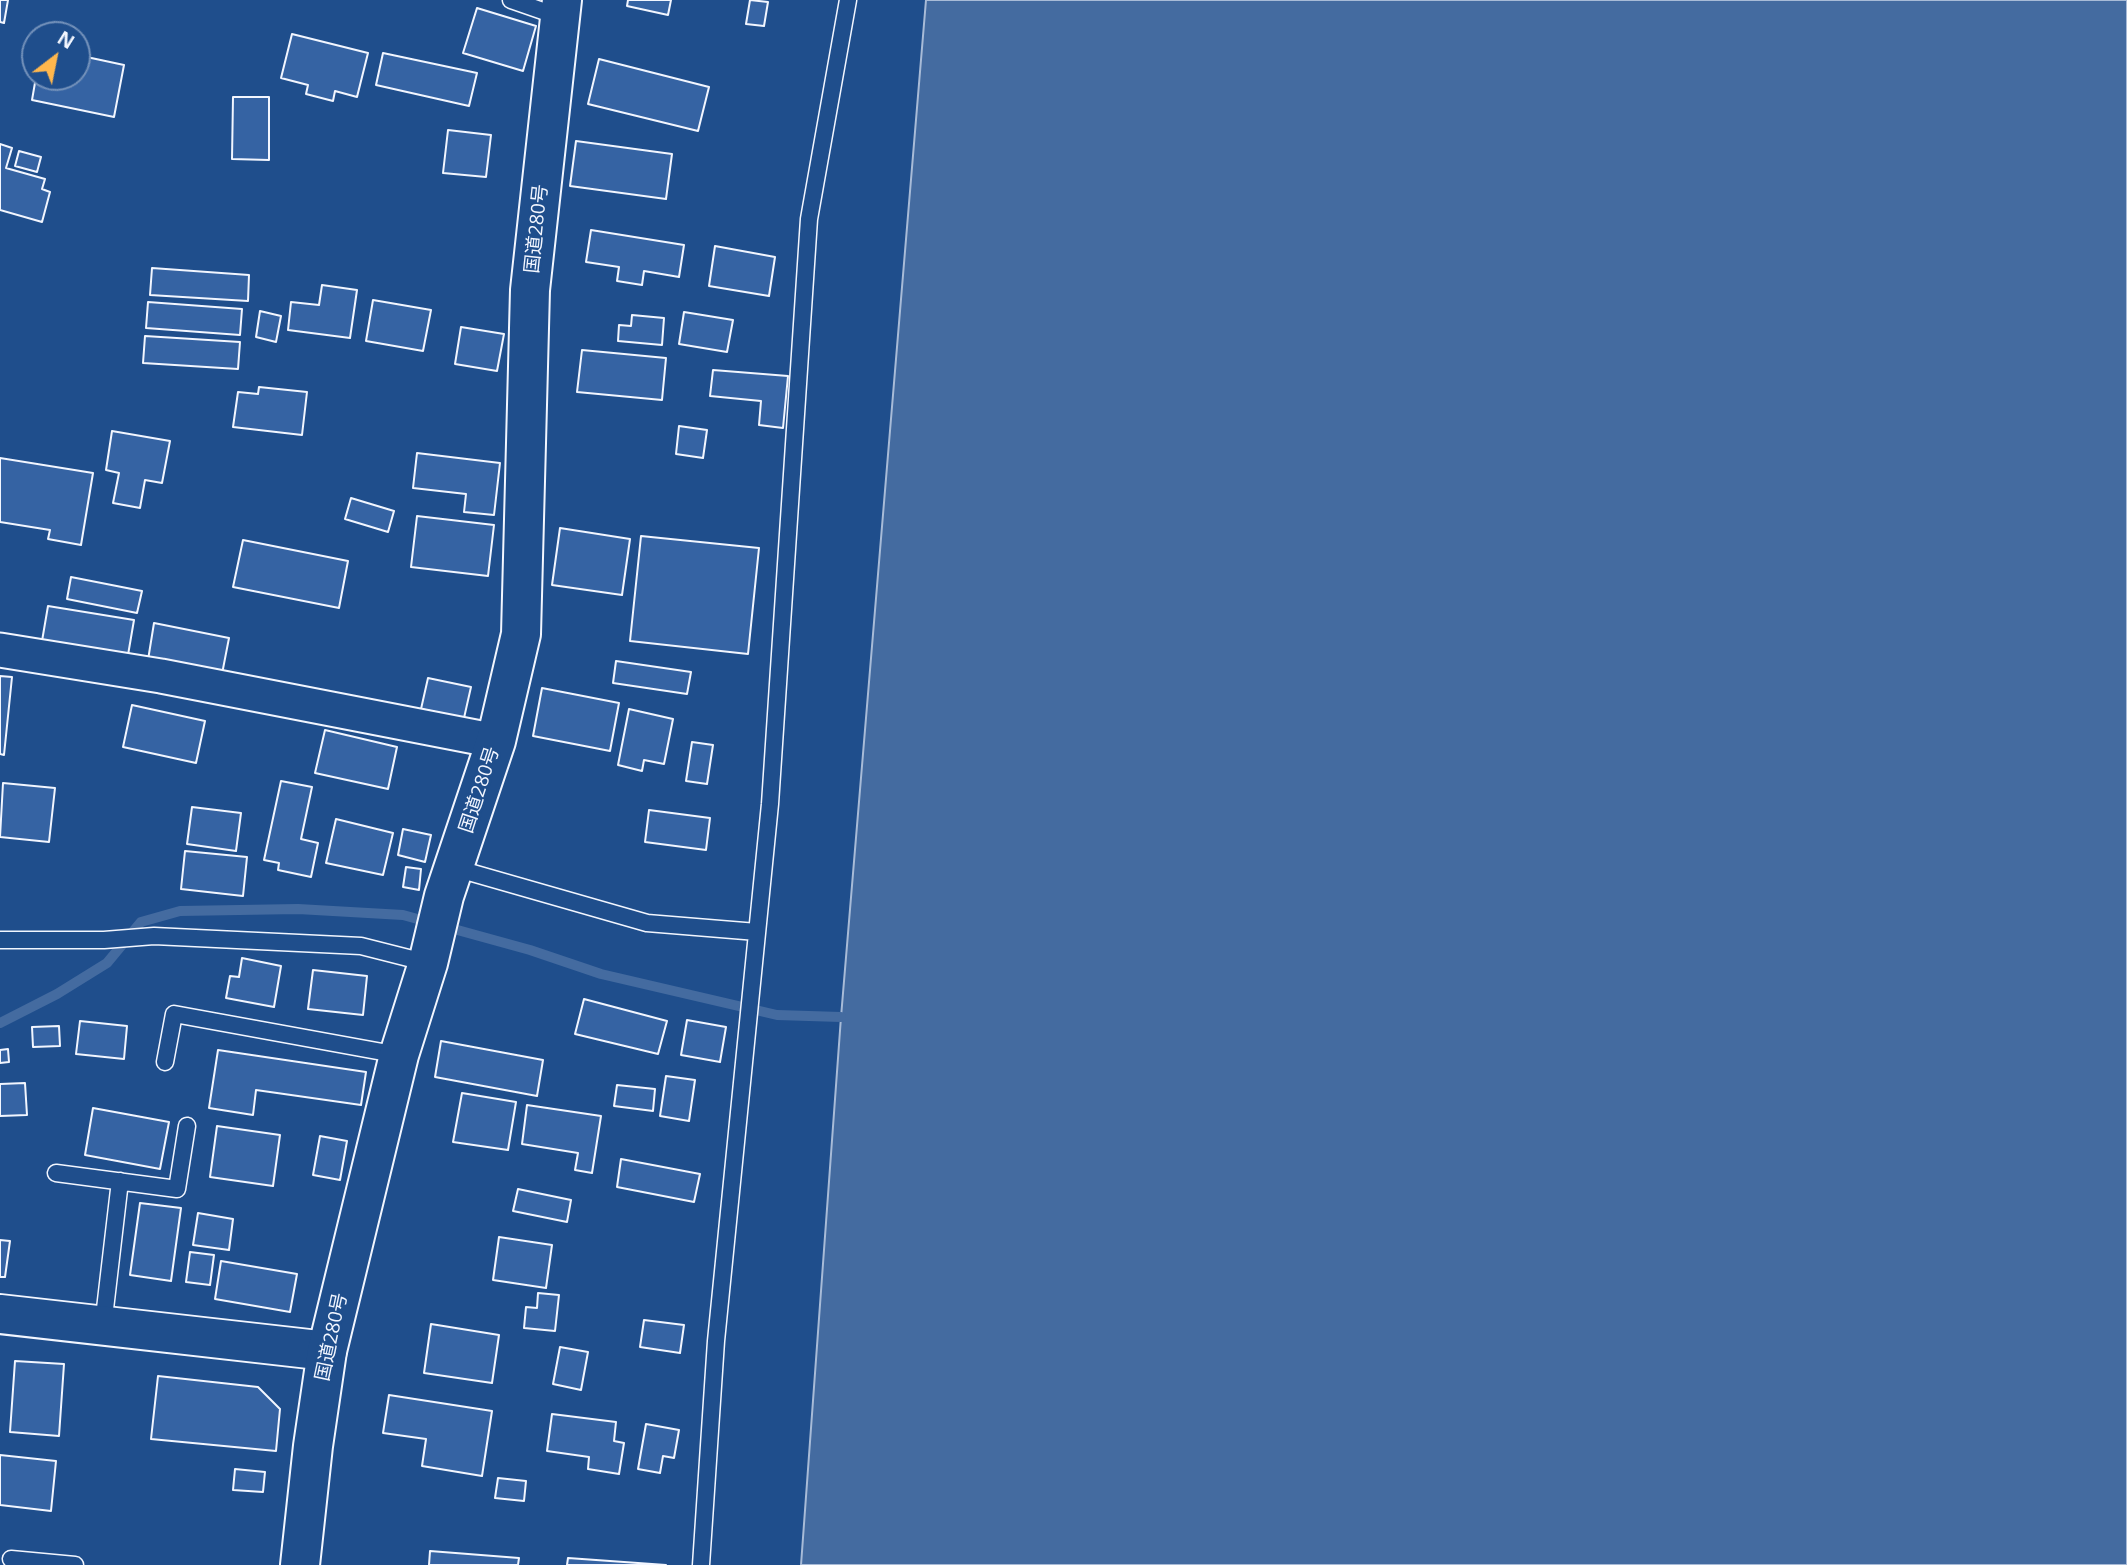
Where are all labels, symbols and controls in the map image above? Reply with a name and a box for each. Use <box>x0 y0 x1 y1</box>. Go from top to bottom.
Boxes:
north arrow <box>21 21 91 91</box>
text: N <box>53 25 80 55</box>
street label: 国道280号 <box>521 183 553 275</box>
street label: 国道280号 <box>455 744 505 836</box>
street label: 国道280号 <box>312 1291 352 1383</box>

